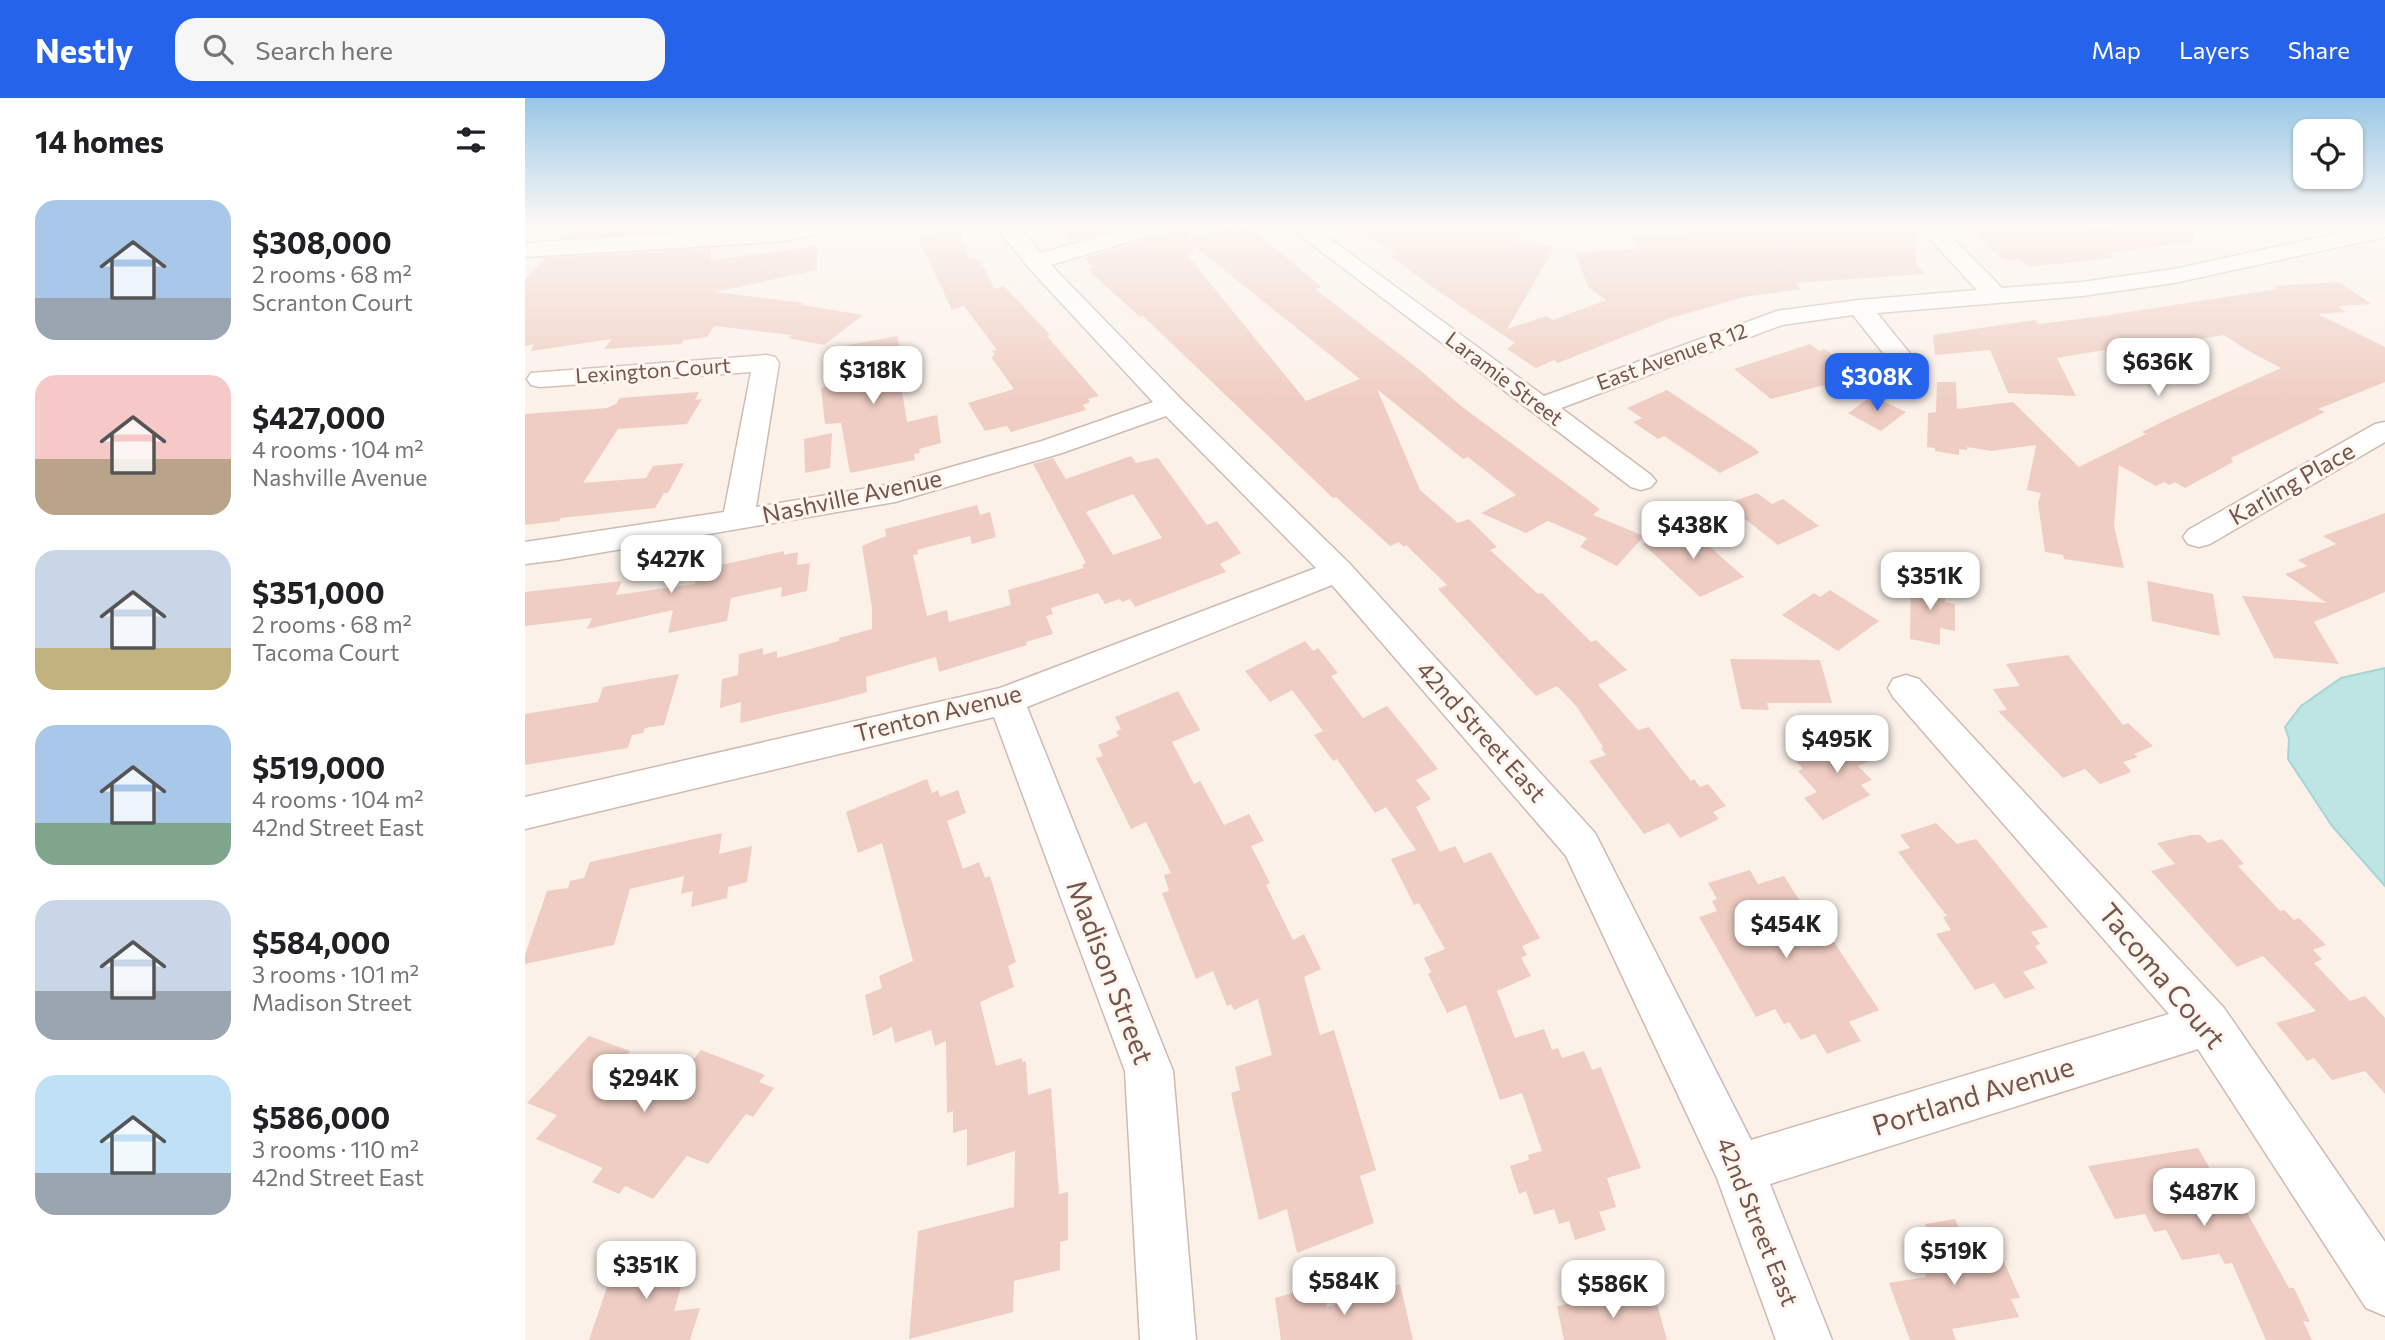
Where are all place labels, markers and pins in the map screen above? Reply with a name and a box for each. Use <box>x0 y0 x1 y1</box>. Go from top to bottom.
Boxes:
pin: $636K <box>2109 338 2207 398</box>
pin: $318K <box>824 346 922 406</box>
pin: $308K <box>1828 354 1926 413</box>
pin: $438K <box>1644 502 1742 561</box>
pin: $427K <box>622 536 720 595</box>
pin: $351K <box>1881 552 1979 612</box>
pin: $495K <box>1788 716 1886 775</box>
pin: $454K <box>1737 900 1835 960</box>
pin: $294K <box>595 1054 693 1114</box>
pin: $487K <box>2155 1168 2253 1228</box>
pin: $519K <box>1905 1228 2003 1287</box>
pin: $351K <box>597 1242 695 1301</box>
pin: $584K <box>1295 1258 1393 1317</box>
pin: $586K <box>1564 1260 1662 1320</box>

